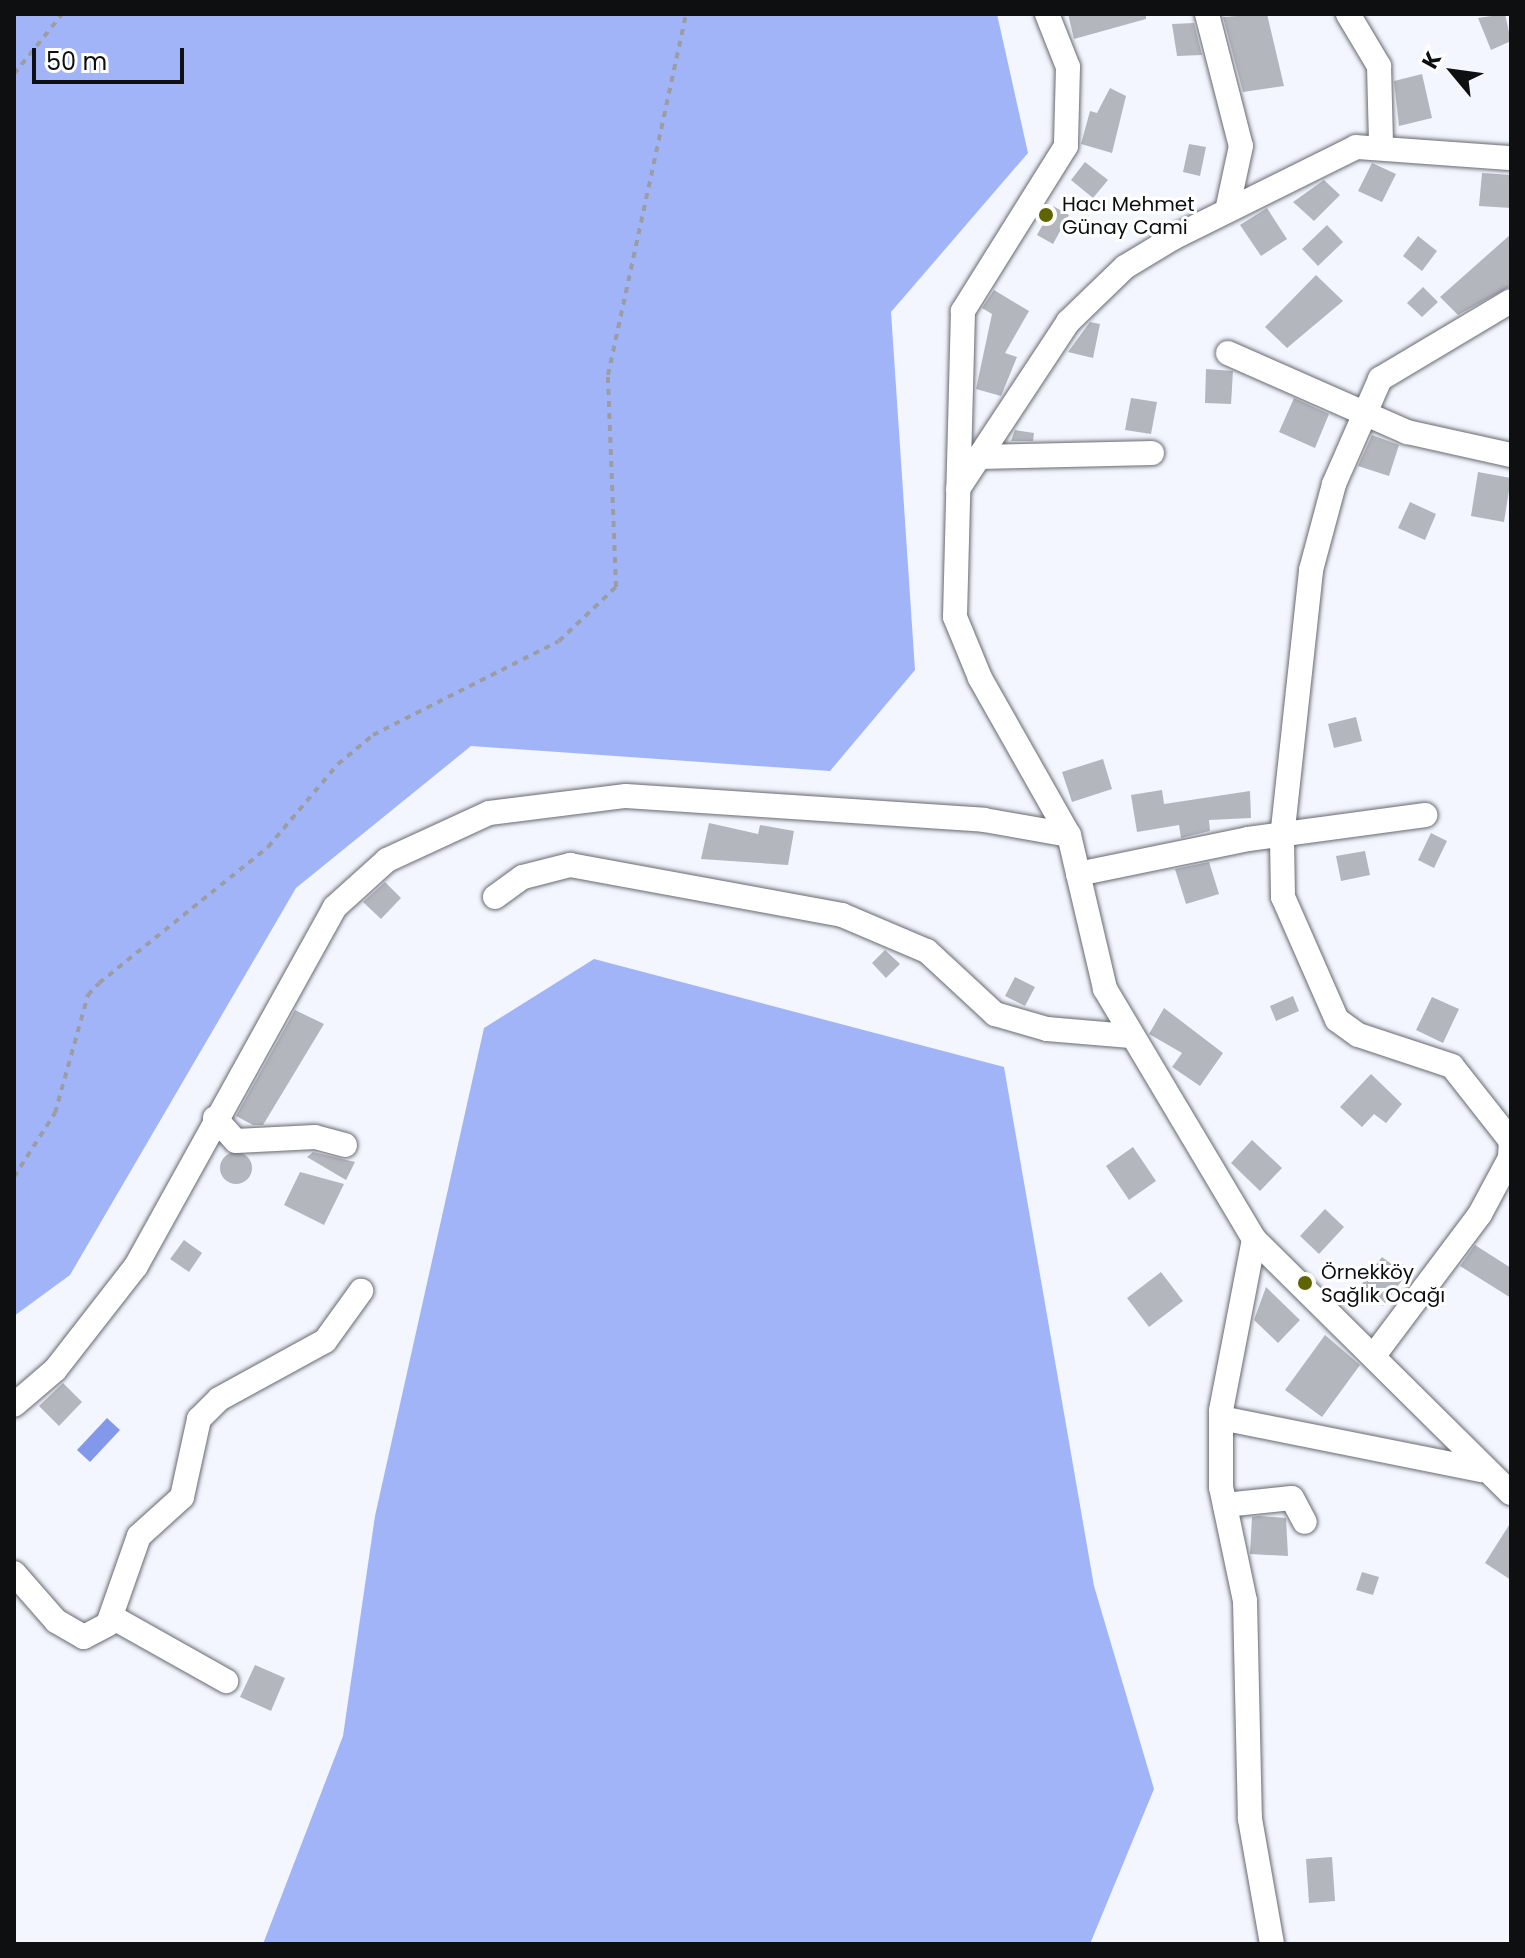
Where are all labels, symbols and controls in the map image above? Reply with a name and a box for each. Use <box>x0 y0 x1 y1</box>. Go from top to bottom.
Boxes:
scale bar <box>36 32 188 82</box>
north arrow <box>1413 32 1493 112</box>
text: 50 m <box>46 45 107 78</box>
text: K <box>1414 46 1449 74</box>
place label: Hacı Mehmet Günay Cami <box>1062 192 1194 239</box>
marker: Hacı Mehmet Günay Cami <box>1037 206 1055 224</box>
place label: Örnekköy Sağlık Ocağı <box>1321 1260 1445 1307</box>
marker: Örnekköy Sağlık Ocağı <box>1296 1274 1314 1292</box>

